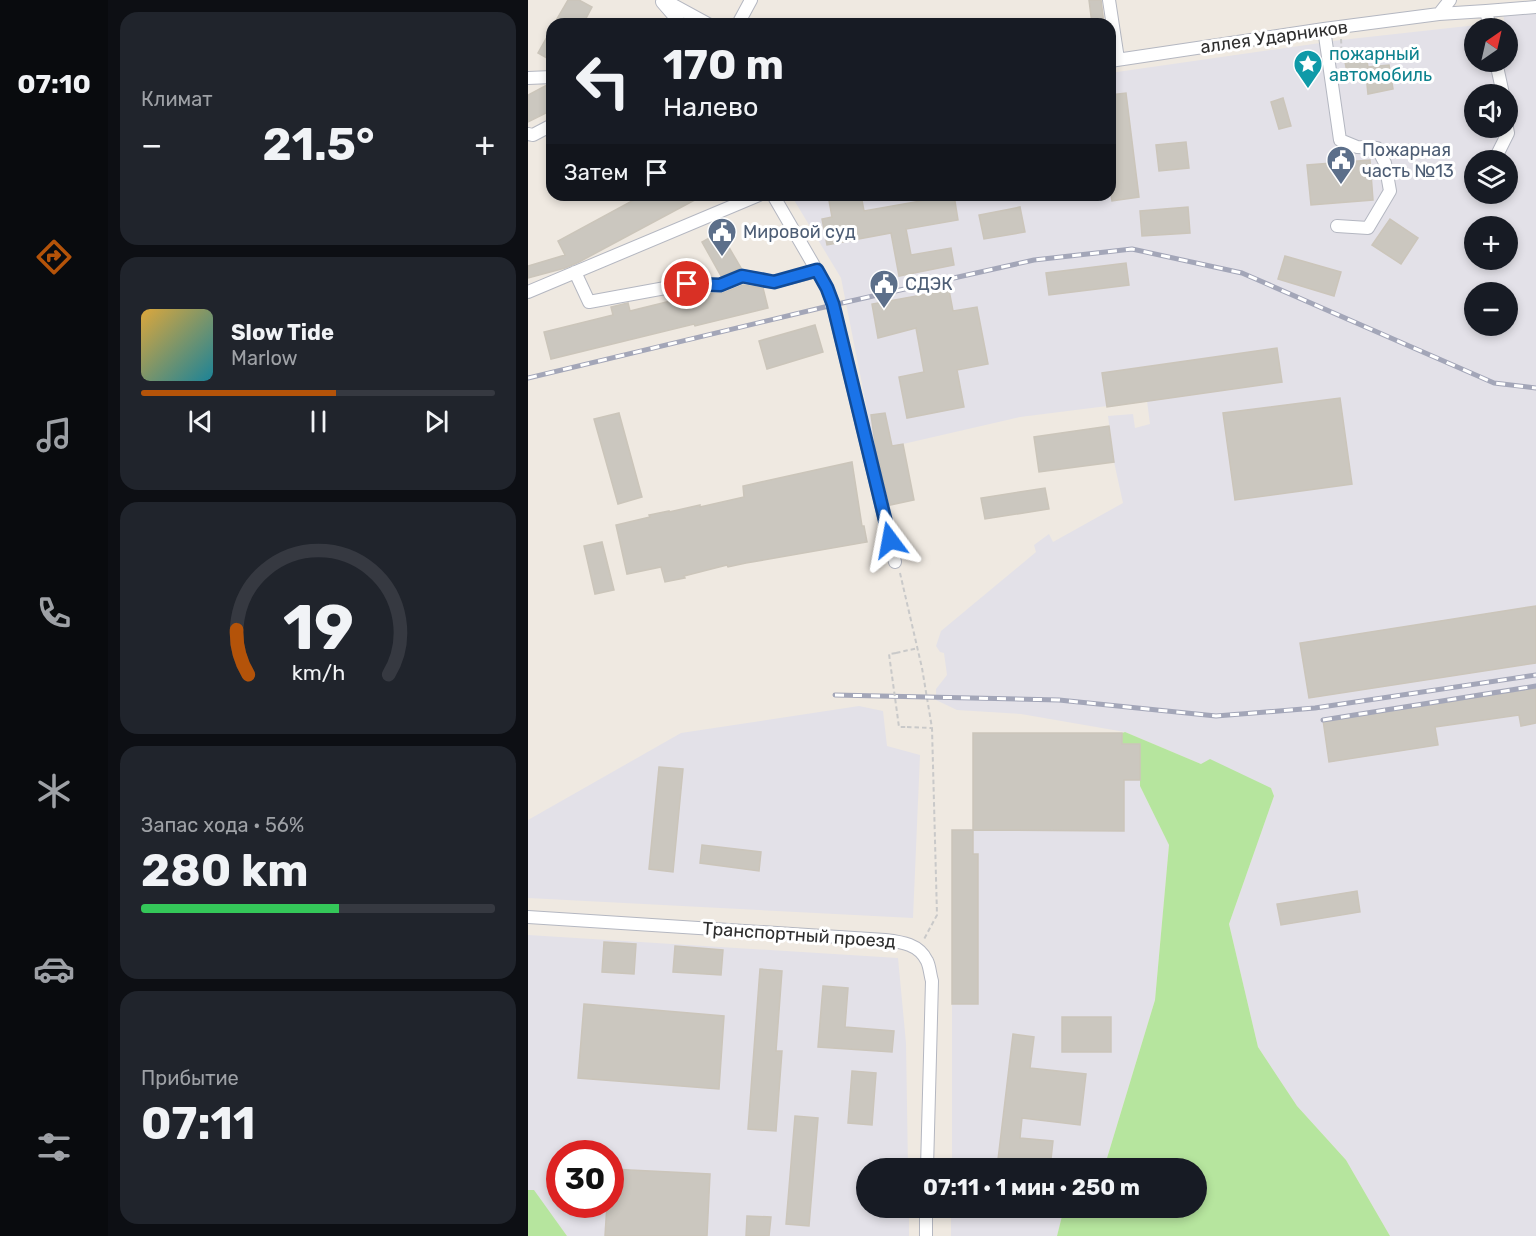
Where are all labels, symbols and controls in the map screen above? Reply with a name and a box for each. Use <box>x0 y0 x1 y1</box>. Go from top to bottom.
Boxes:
street label: аллея Ударников <box>1199 16 1349 58</box>
north arrow <box>1464 18 1518 72</box>
map controls <box>1464 18 1518 336</box>
text: 170 m <box>663 40 784 90</box>
icon: left <box>564 42 642 120</box>
place label: пожарный автомобиль <box>1329 43 1432 86</box>
place icon: пожарный автомобиль <box>1292 48 1324 90</box>
text: 07:10 <box>17 68 91 100</box>
button: sound <box>1464 84 1518 138</box>
text: Климат <box>141 87 213 111</box>
text: Налево <box>663 91 759 123</box>
text: 21.5° <box>262 118 374 171</box>
text: − <box>141 125 162 164</box>
text: + <box>474 125 495 164</box>
place label: Пожарная часть №13 <box>1362 139 1454 182</box>
public building icon: Пожарная часть №13 <box>1325 144 1357 186</box>
button: layers <box>1464 150 1518 204</box>
icon: arrive <box>640 156 673 189</box>
text: Затем <box>564 159 628 186</box>
public building icon: Мировой суд <box>706 216 738 258</box>
button: + <box>1464 216 1518 270</box>
place label: Мировой суд <box>743 221 856 243</box>
icon: directions <box>33 236 75 278</box>
pin <box>661 258 712 309</box>
icon: arrive <box>670 267 703 300</box>
public building icon: СДЭК <box>868 268 900 310</box>
place label: СДЭК <box>905 273 953 295</box>
button: − <box>1464 282 1518 336</box>
text: Slow Tide <box>231 319 334 346</box>
text: Marlow <box>231 346 298 370</box>
icon: previous <box>184 405 217 438</box>
icon: pause <box>302 405 335 438</box>
icon: next <box>420 405 453 438</box>
icon: music <box>33 414 75 456</box>
position arrow <box>858 508 922 572</box>
text: 19 <box>282 591 354 665</box>
icon: phone <box>33 592 75 634</box>
text: km/h <box>291 660 345 685</box>
icon: climate <box>33 770 75 812</box>
text: Запас хода · 56% <box>141 813 304 837</box>
text: 280 km <box>141 844 308 897</box>
street label: Транспортный проезд <box>702 917 897 953</box>
icon: car <box>33 948 75 990</box>
text: Прибытие <box>141 1066 239 1090</box>
text: 07:11 <box>141 1097 255 1150</box>
icon: filters <box>33 1126 75 1168</box>
speed limit sign: 30 <box>546 1140 624 1218</box>
text: 07:11 · 1 мин · 250 m <box>923 1174 1140 1201</box>

